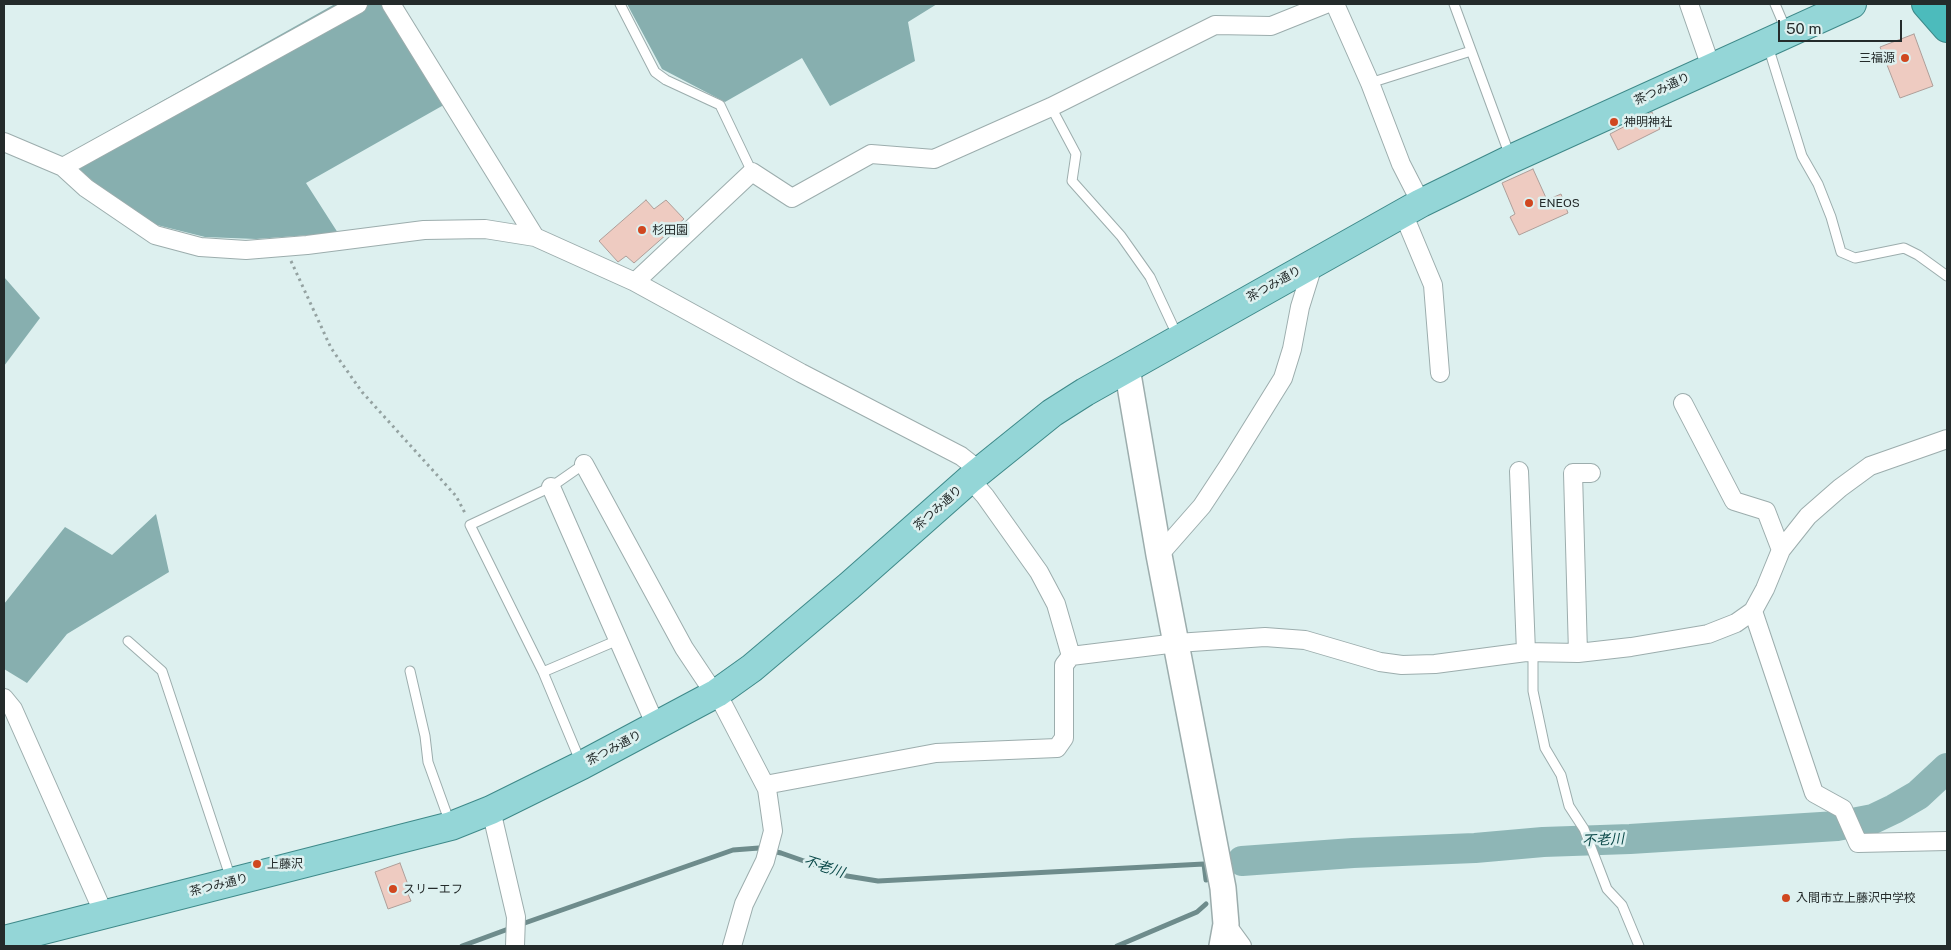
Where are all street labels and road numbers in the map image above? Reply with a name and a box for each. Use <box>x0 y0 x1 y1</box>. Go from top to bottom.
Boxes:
street label: 茶つみ通り <box>1632 70 1692 108</box>
street label: 茶つみ通り <box>1244 263 1304 305</box>
street label: 茶つみ通り <box>911 483 965 533</box>
street label: 茶つみ通り <box>584 728 644 768</box>
street label: 茶つみ通り <box>188 871 250 899</box>

